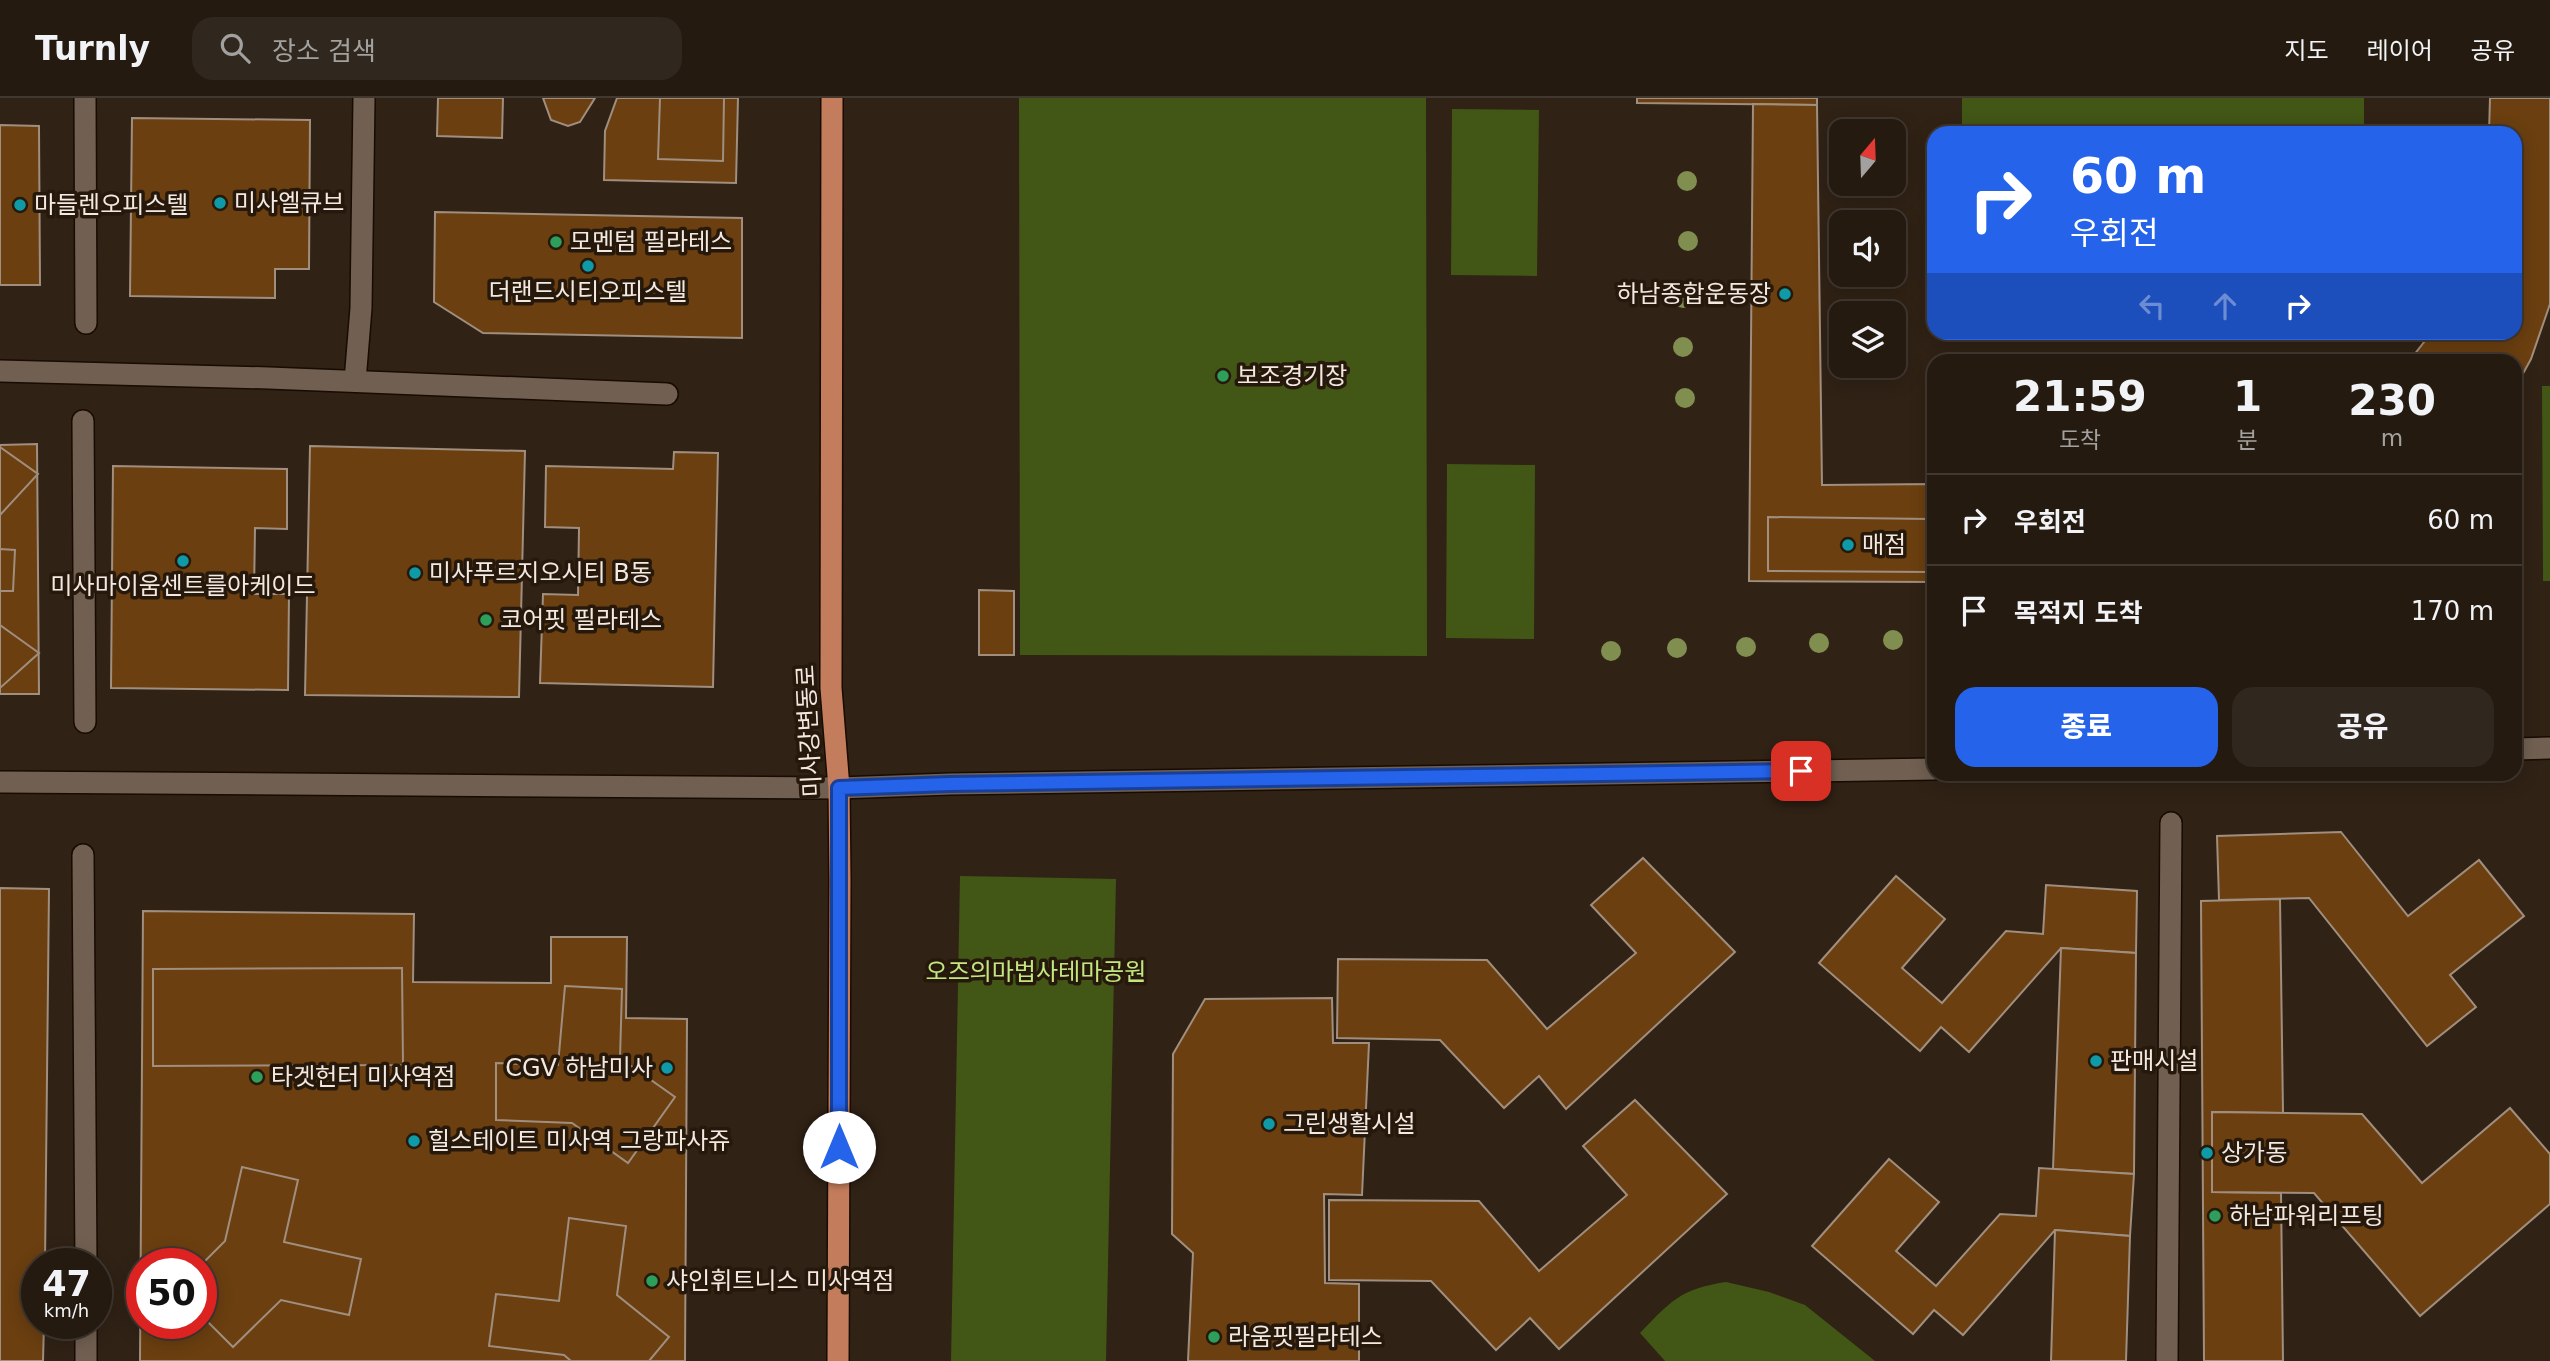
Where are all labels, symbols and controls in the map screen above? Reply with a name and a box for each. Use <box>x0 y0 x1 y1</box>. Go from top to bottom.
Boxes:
search box <box>192 17 682 80</box>
text: Turnly <box>35 29 150 68</box>
icon: search <box>216 29 254 67</box>
text: 장소 검색 <box>272 36 376 66</box>
text: 지도 <box>2284 37 2329 65</box>
text: 레이어 <box>2367 37 2433 65</box>
text: 공유 <box>2471 37 2515 65</box>
north arrow <box>1829 119 1906 196</box>
map controls <box>1829 119 1906 378</box>
text: 60 m <box>2070 148 2206 205</box>
icon: right <box>1955 154 2046 245</box>
place label: 미사엘큐브 <box>234 189 344 217</box>
place label: 마들렌오피스텔 <box>34 191 189 219</box>
marker: 미사엘큐브 <box>212 195 228 211</box>
marker: 마들렌오피스텔 <box>12 197 28 213</box>
button: sound <box>1829 210 1906 287</box>
text: 우회전 <box>2070 214 2158 252</box>
place label: 모멘텀 필라테스 <box>570 228 732 256</box>
marker: 모멘텀 필라테스 <box>548 234 564 250</box>
marker: 더랜드시티오피스텔 <box>580 258 596 274</box>
place label: 더랜드시티오피스텔 <box>489 278 687 306</box>
place label: 하남종합운동장 <box>1616 280 1771 308</box>
marker: 하남종합운동장 <box>1777 286 1793 302</box>
icon: left <box>2133 287 2171 325</box>
icon: ahead <box>2206 287 2244 325</box>
icon: right <box>2279 287 2317 325</box>
button: layers <box>1829 301 1906 378</box>
place label: 보조경기장 <box>1237 362 1347 390</box>
marker: 보조경기장 <box>1215 368 1231 384</box>
text: 21:59 <box>2013 372 2147 421</box>
text: 1 <box>2233 372 2262 421</box>
text: 230 <box>2348 376 2436 425</box>
text: m <box>2381 425 2403 451</box>
text: 도착 <box>2059 427 2101 453</box>
text: 분 <box>2237 427 2258 453</box>
icon: right <box>1955 501 1993 539</box>
text: 60 m <box>2427 505 2494 535</box>
text: 우회전 <box>2014 507 2086 537</box>
place label: 매점 <box>1862 531 1906 559</box>
marker: 매점 <box>1840 537 1856 553</box>
marker: 미사마이움센트를아케이드 <box>175 553 191 569</box>
place label: 미사푸르지오시티 B동 <box>429 559 652 587</box>
marker: 미사푸르지오시티 B동 <box>407 565 423 581</box>
place label: 미사마이움센트를아케이드 <box>51 572 315 600</box>
icon: arrive <box>1955 592 1993 630</box>
text: 170 m <box>2411 596 2494 626</box>
text: 목적지 도착 <box>2014 598 2143 628</box>
place label: 코어핏 필라테스 <box>500 606 662 634</box>
marker: 코어핏 필라테스 <box>478 612 494 628</box>
street label: 미사강변동로 <box>792 664 826 798</box>
button: 종료 <box>1955 687 2218 767</box>
button: 공유 <box>2232 687 2494 767</box>
pin <box>1771 741 1831 801</box>
icon: arrive <box>1782 752 1820 790</box>
park label: 오즈의마법사테마공원 <box>926 958 1146 986</box>
place label: 판매시설 <box>2110 1047 2198 1075</box>
marker: 판매시설 <box>2088 1053 2104 1069</box>
place label: CGV 하남미사 <box>505 1054 653 1082</box>
marker: CGV 하남미사 <box>659 1060 675 1076</box>
place label: 타겟헌터 미사역점 <box>271 1063 455 1091</box>
marker: 타겟헌터 미사역점 <box>249 1069 265 1085</box>
position arrow <box>802 1110 876 1184</box>
place label: 그린생활시설 <box>1283 1110 1415 1138</box>
marker: 그린생활시설 <box>1261 1116 1277 1132</box>
place label: 힐스테이트 미사역 그랑파사쥬 <box>428 1127 730 1155</box>
marker: 힐스테이트 미사역 그랑파사쥬 <box>406 1133 422 1149</box>
place label: 상가동 <box>2221 1139 2287 1167</box>
marker: 상가동 <box>2199 1145 2215 1161</box>
place label: 하남파워리프팅 <box>2229 1202 2384 1230</box>
marker: 하남파워리프팅 <box>2207 1208 2223 1224</box>
speed limit sign: 50 <box>126 1248 217 1339</box>
text: 47 <box>42 1264 91 1304</box>
place label: 샤인휘트니스 미사역점 <box>666 1267 894 1295</box>
marker: 샤인휘트니스 미사역점 <box>644 1273 660 1289</box>
text: km/h <box>44 1300 89 1321</box>
place label: 라움핏필라테스 <box>1228 1323 1383 1351</box>
marker: 라움핏필라테스 <box>1206 1329 1222 1345</box>

